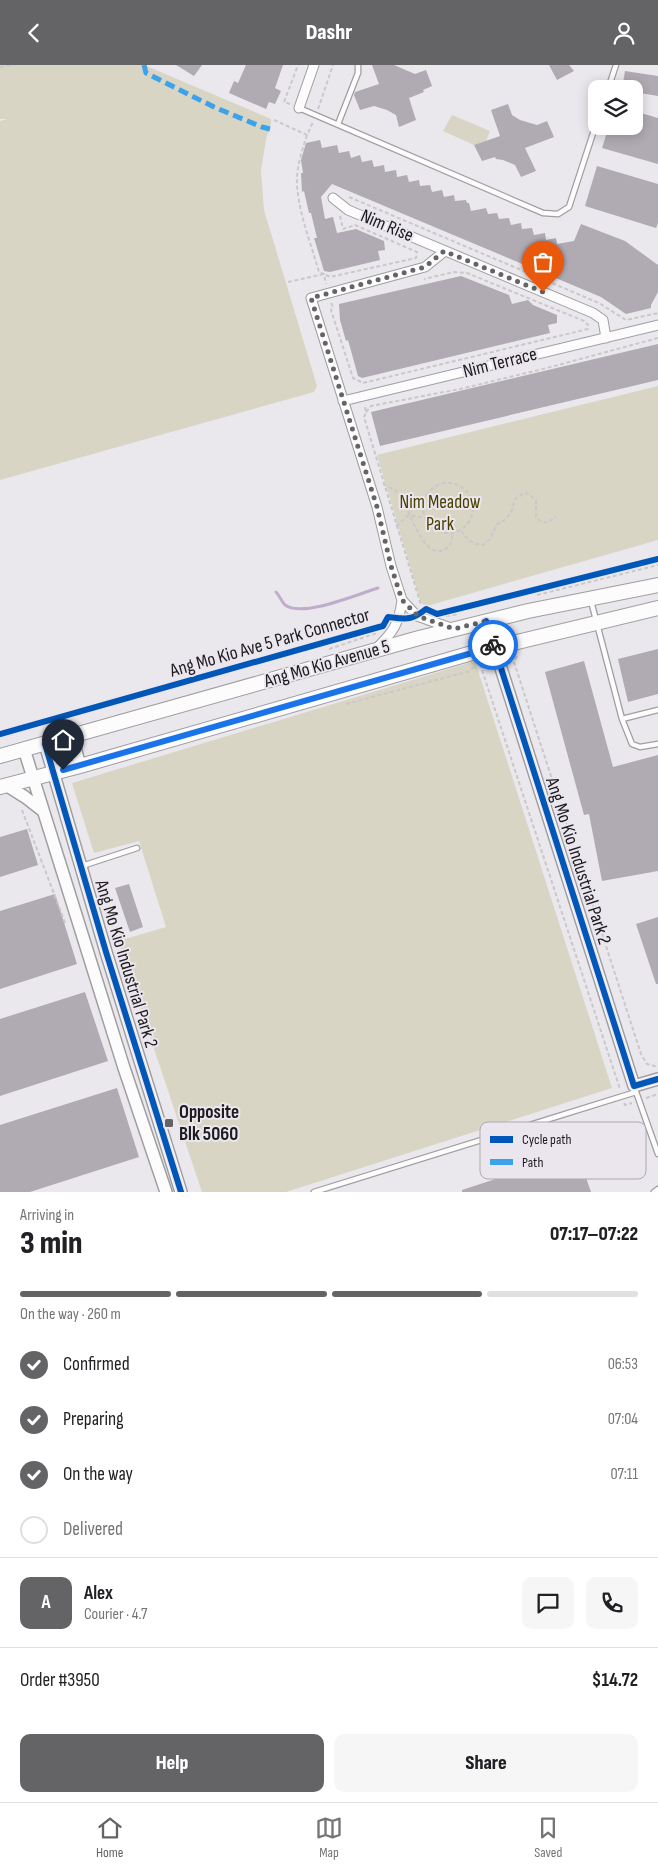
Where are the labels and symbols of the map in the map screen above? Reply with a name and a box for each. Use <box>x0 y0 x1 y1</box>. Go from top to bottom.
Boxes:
street label: Nim Rise <box>357 205 417 247</box>
pin <box>522 241 564 292</box>
street label: Nim Terrace <box>461 343 539 383</box>
park label: Nim Meadow Park <box>399 491 481 536</box>
street label: Ang Mo Kio Ave 5 Park Connector <box>166 603 373 683</box>
courier <box>468 620 518 670</box>
street label: Ang Mo Kio Avenue 5 <box>261 635 392 693</box>
pin <box>42 719 84 770</box>
street label: Ang Mo Kio Industrial Park 2 <box>540 774 616 948</box>
street label: Ang Mo Kio Industrial Park 2 <box>89 876 163 1051</box>
place label: Opposite Blk 5060 <box>179 1101 239 1146</box>
marker: Opposite Blk 5060 <box>163 1117 175 1129</box>
legend <box>480 1122 646 1179</box>
text: Cycle path <box>522 1131 572 1148</box>
text: Path <box>522 1154 543 1171</box>

